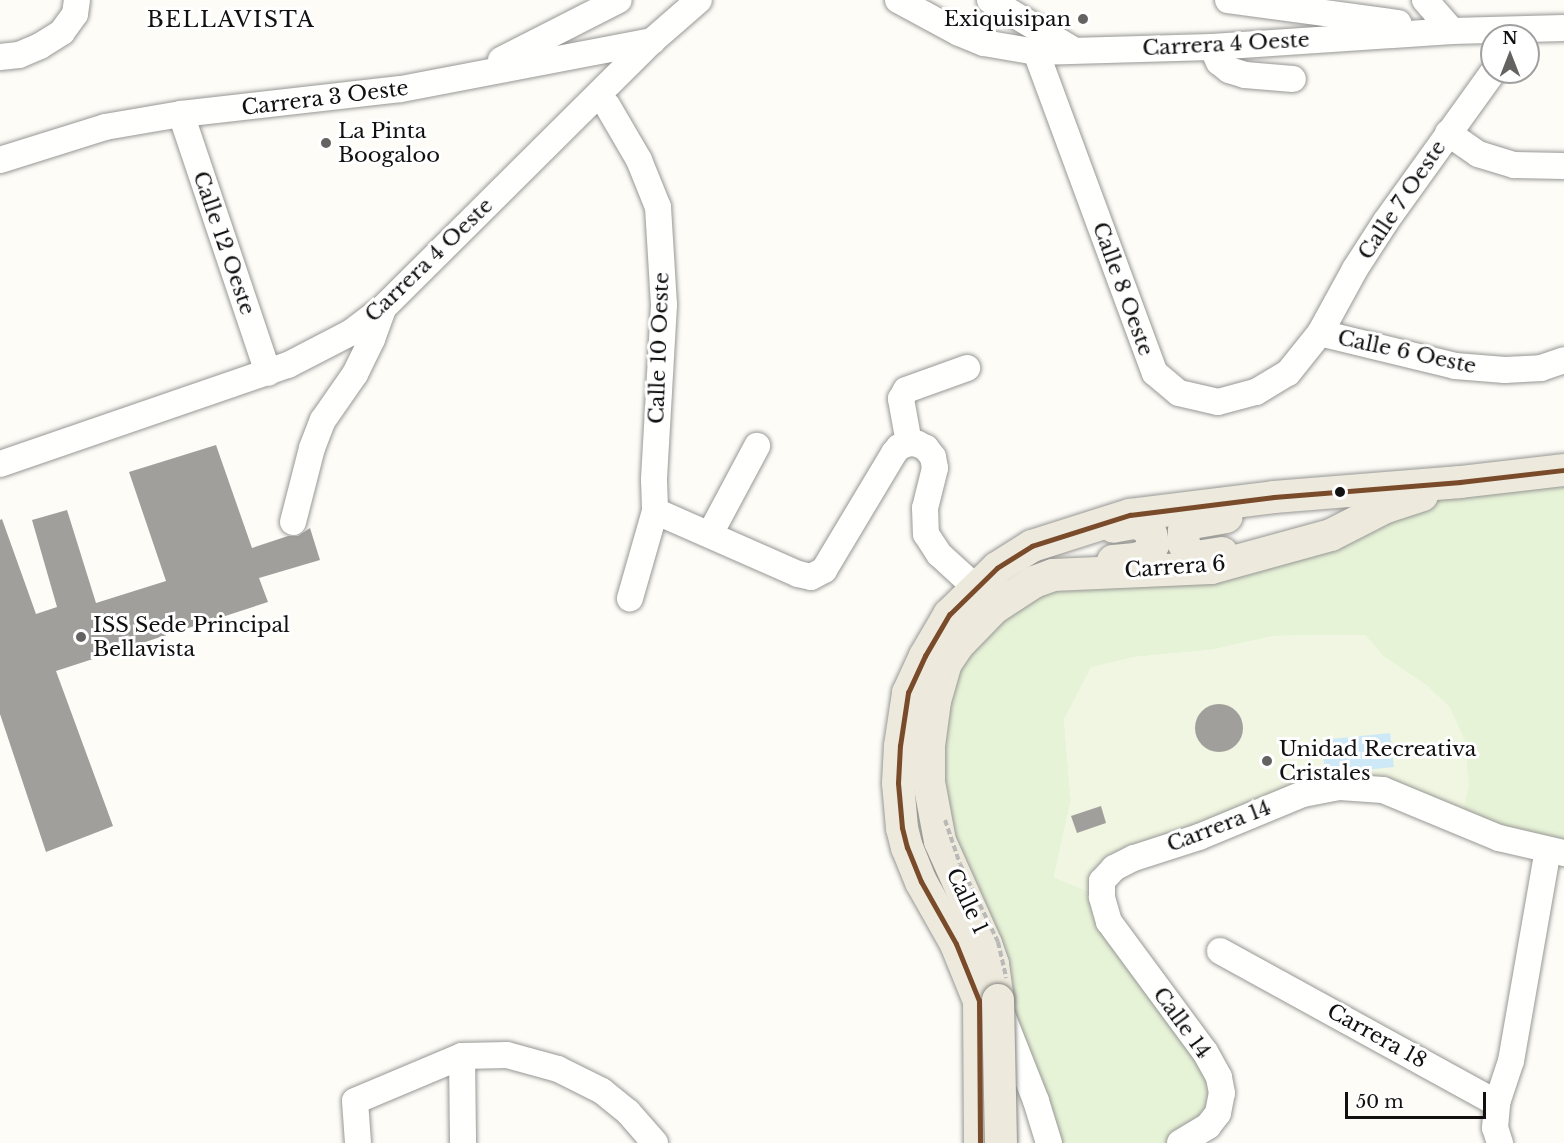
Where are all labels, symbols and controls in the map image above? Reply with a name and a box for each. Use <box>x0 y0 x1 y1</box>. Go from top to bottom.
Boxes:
place label: Exiquisipan <box>944 6 1071 32</box>
district label: BELLAVISTA <box>147 7 315 33</box>
marker: Exiquisipan <box>1076 12 1090 26</box>
north arrow <box>1480 24 1540 84</box>
street label: Carrera 4 Oeste <box>1142 27 1310 61</box>
text: N <box>1502 28 1518 48</box>
street label: Carrera 3 Oeste <box>240 75 410 121</box>
place label: La Pinta Boogaloo <box>338 118 440 168</box>
marker: La Pinta Boogaloo <box>319 136 333 150</box>
street label: Calle 7 Oeste <box>1353 136 1451 264</box>
street label: Calle 12 Oeste <box>188 168 260 318</box>
street label: Carrera 4 Oeste <box>360 193 498 327</box>
street label: Calle 8 Oeste <box>1087 219 1159 359</box>
street label: Calle 10 Oeste <box>644 272 674 424</box>
street label: Calle 6 Oeste <box>1335 325 1479 379</box>
unlabelled marker <box>1334 486 1346 498</box>
street label: Carrera 6 <box>1123 551 1227 583</box>
place label: ISS Sede Principal Bellavista <box>93 612 290 662</box>
marker: ISS Sede Principal Bellavista <box>74 630 88 644</box>
place label: Unidad Recreativa Cristales <box>1279 736 1476 786</box>
marker: Unidad Recreativa Cristales <box>1260 754 1274 768</box>
street label: Carrera 14 <box>1163 795 1275 857</box>
street label: Calle 1 <box>941 864 993 938</box>
street label: Calle 14 <box>1148 982 1216 1064</box>
street label: Carrera 18 <box>1323 998 1431 1074</box>
scale bar <box>1348 1080 1489 1118</box>
text: 50 m <box>1356 1091 1404 1113</box>

